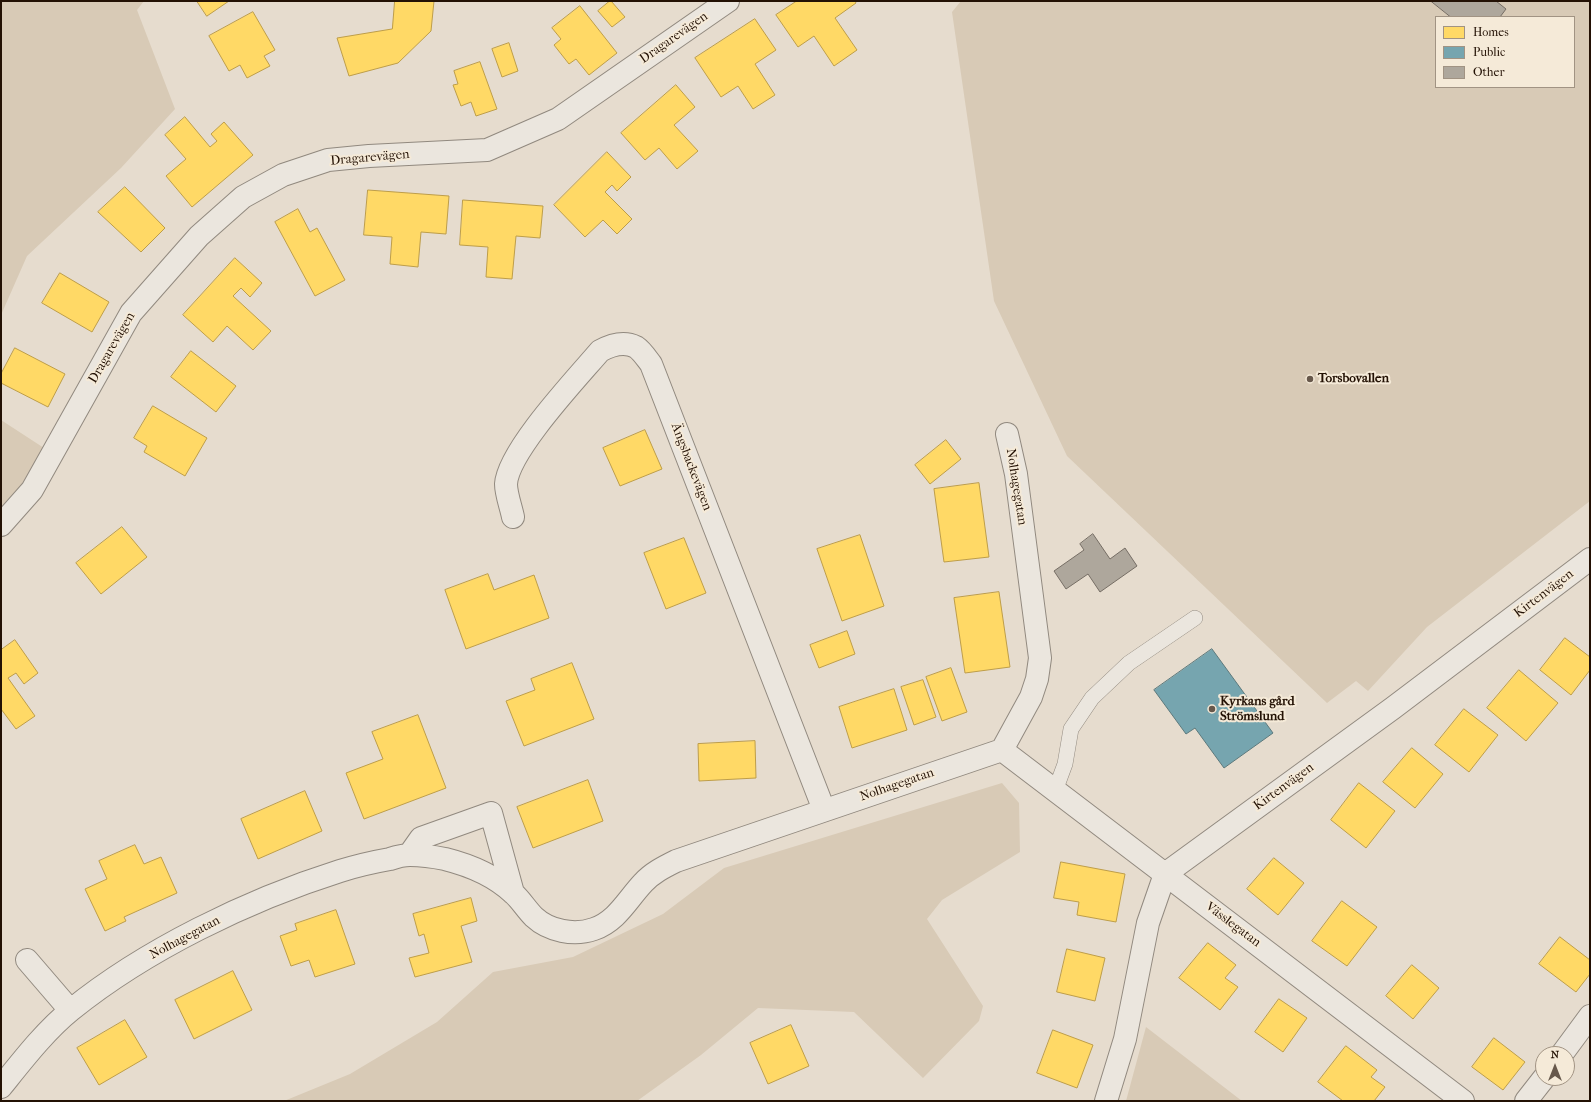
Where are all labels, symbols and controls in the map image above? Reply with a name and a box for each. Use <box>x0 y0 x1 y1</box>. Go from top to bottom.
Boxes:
street label: Dragarevägen <box>637 9 711 67</box>
legend <box>1435 16 1575 88</box>
text: Homes <box>1473 25 1509 39</box>
text: Public <box>1473 45 1505 59</box>
text: Other <box>1473 65 1505 79</box>
street label: Dragarevägen <box>330 147 410 169</box>
street label: Dragarevägen <box>85 310 139 386</box>
place label: Torsbovallen <box>1318 371 1389 387</box>
marker: Torsbovallen <box>1305 374 1315 384</box>
street label: Ängsbackevägen <box>667 421 715 513</box>
street label: Nolhagegatan <box>1002 447 1030 527</box>
street label: Kirtenvägen <box>1511 567 1577 621</box>
place label: Kyrkans gård Strömslund <box>1220 694 1295 725</box>
marker: Kyrkans gård Strömslund <box>1207 704 1217 714</box>
street label: Kirtenvägen <box>1251 760 1317 814</box>
street label: Nolhagegatan <box>858 765 936 805</box>
street label: Vässlegatan <box>1202 899 1264 951</box>
street label: Nolhagegatan <box>147 913 223 963</box>
north arrow <box>1535 1046 1575 1086</box>
text: N <box>1551 1048 1559 1061</box>

